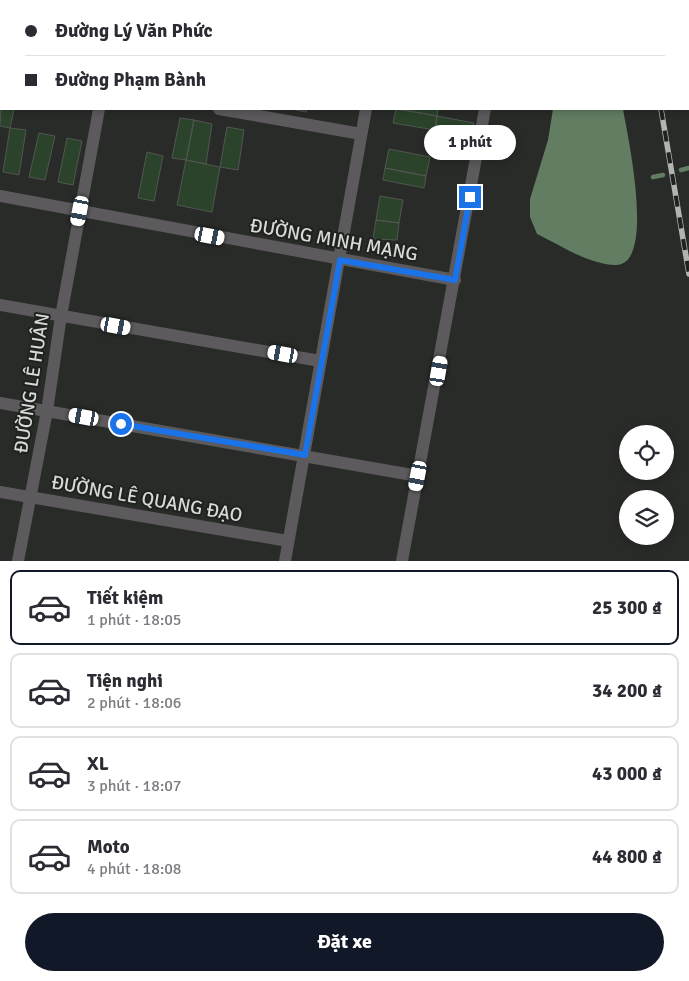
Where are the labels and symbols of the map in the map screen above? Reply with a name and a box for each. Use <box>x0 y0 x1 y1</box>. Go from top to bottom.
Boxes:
callout: 1 phút <box>424 124 516 160</box>
route end <box>459 186 481 208</box>
car <box>69 195 90 227</box>
street label: ĐƯỜNG MINH MẠNG <box>248 213 420 267</box>
car <box>193 226 226 246</box>
street label: ĐƯỜNG LÊ HUÂN <box>9 311 55 455</box>
car <box>99 316 132 336</box>
car <box>266 344 299 364</box>
car <box>429 355 448 387</box>
car <box>67 407 100 427</box>
route start <box>110 413 132 435</box>
car <box>407 460 428 492</box>
street label: ĐƯỜNG LÊ QUANG ĐẠO <box>49 470 244 528</box>

